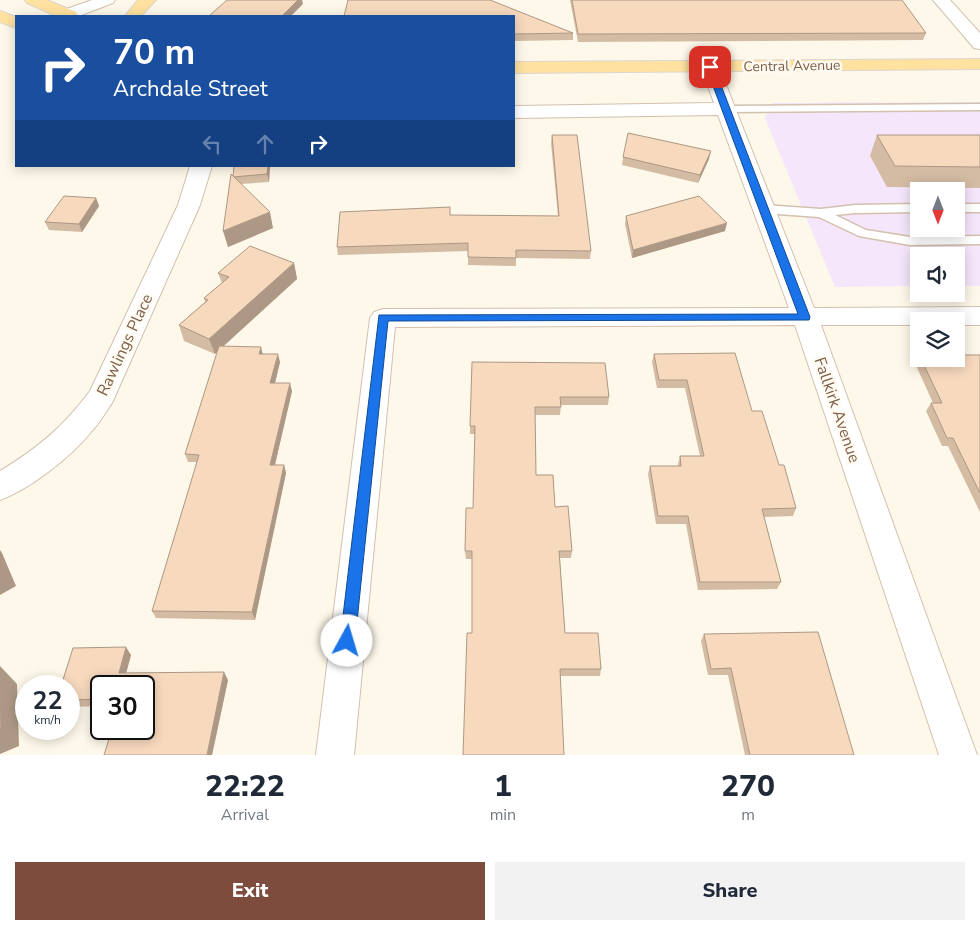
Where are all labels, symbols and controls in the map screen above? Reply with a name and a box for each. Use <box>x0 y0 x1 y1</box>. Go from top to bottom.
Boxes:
text: 70 m <box>113 29 195 76</box>
icon: right <box>30 35 95 100</box>
pin <box>689 46 731 88</box>
icon: arrive <box>696 53 724 81</box>
street label: Central Avenue <box>743 56 841 76</box>
text: Archdale Street <box>113 74 268 104</box>
icon: left <box>198 130 226 158</box>
icon: ahead <box>251 130 279 158</box>
icon: right <box>304 130 332 158</box>
north arrow <box>910 182 965 238</box>
map controls <box>910 182 965 367</box>
button: sound <box>910 247 965 302</box>
street label: Rawlings Place <box>92 290 158 400</box>
button: layers <box>910 312 965 367</box>
street label: Fallkirk Avenue <box>809 354 865 466</box>
position arrow <box>320 614 372 666</box>
speed limit sign: 30 <box>90 675 155 740</box>
text: 22 <box>32 684 63 718</box>
text: km/h <box>34 712 61 728</box>
text: 22:22 <box>205 766 285 807</box>
text: 1 <box>494 766 512 807</box>
text: 270 <box>721 766 775 807</box>
text: Arrival <box>221 804 269 826</box>
text: min <box>490 804 516 826</box>
text: m <box>741 804 755 826</box>
button: Exit <box>15 862 485 920</box>
button: Share <box>495 862 965 920</box>

